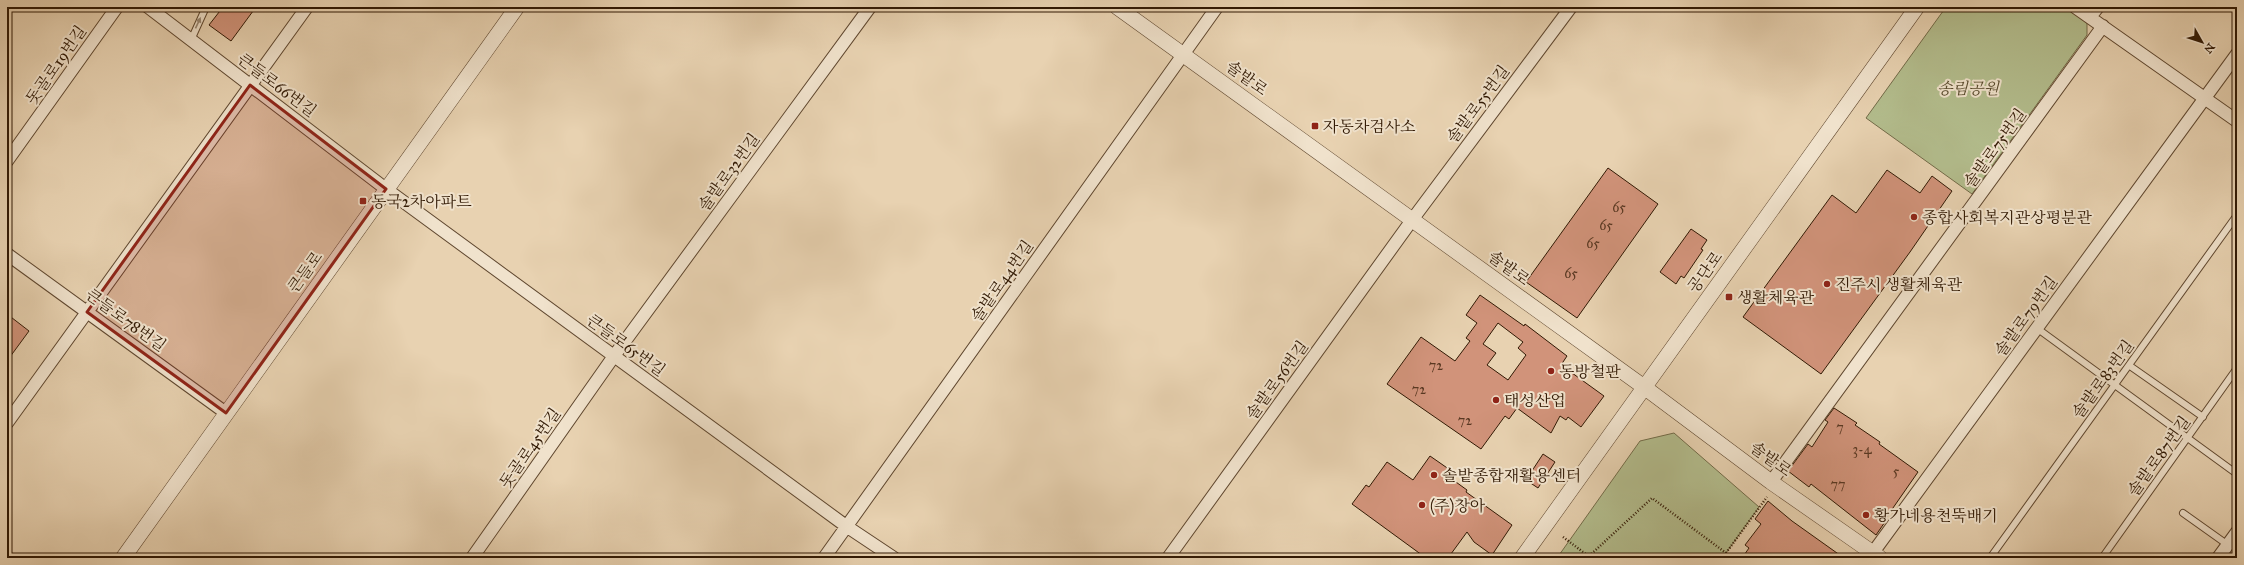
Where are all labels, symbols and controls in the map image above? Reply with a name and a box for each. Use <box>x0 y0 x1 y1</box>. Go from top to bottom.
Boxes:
one-way arrow <box>195 18 201 29</box>
street label: 돗골로19번길 <box>22 22 90 108</box>
north arrow <box>2182 22 2222 62</box>
text: N <box>2201 40 2217 56</box>
street label: 큰들로66번길 <box>234 49 320 121</box>
street label: 솔밭로 <box>1223 57 1272 100</box>
street label: 솔밭로55번길 <box>1443 61 1513 147</box>
park label: 송림공원 <box>1937 79 2000 98</box>
street label: 솔밭로75번길 <box>1960 105 2030 191</box>
place label: 자동차검사소 <box>1323 117 1416 136</box>
marker: 자동차검사소 <box>1310 121 1320 131</box>
street label: 솔밭로32번길 <box>694 129 764 215</box>
place label: 동국2차아파트 <box>371 192 472 211</box>
marker: 동국2차아파트 <box>358 196 368 206</box>
house number: 65 <box>1612 199 1626 216</box>
place label: 종합사회복지관상평분관 <box>1922 208 2093 227</box>
marker: 종합사회복지관상평분관 <box>1909 212 1919 222</box>
house number: 65 <box>1599 217 1613 234</box>
house number: 65 <box>1586 235 1600 252</box>
street label: 솔밭로44번길 <box>967 237 1037 325</box>
street label: 큰들로 <box>284 247 327 296</box>
street label: 솔밭로 <box>1485 247 1534 290</box>
street label: 공단로 <box>1684 247 1727 296</box>
house number: 65 <box>1564 265 1578 282</box>
street label: 솔밭로79번길 <box>1991 272 2061 360</box>
place label: 진주시 생활체육관 <box>1835 275 1963 294</box>
marker: 진주시 생활체육관 <box>1822 279 1832 289</box>
street label: 큰들로78번길 <box>82 285 170 355</box>
place label: 생활체육관 <box>1737 288 1815 307</box>
marker: 생활체육관 <box>1724 292 1734 302</box>
street label: 큰들로65번길 <box>583 310 669 380</box>
street label: 솔밭로83번길 <box>2068 336 2138 422</box>
street label: 솔밭로56번길 <box>1242 337 1312 423</box>
house number: 72 <box>1429 357 1443 374</box>
place label: 동방철판 <box>1559 362 1621 381</box>
marker: 동방철판 <box>1546 366 1556 376</box>
house number: 72 <box>1412 381 1426 398</box>
place label: 태성산업 <box>1504 391 1566 410</box>
marker: 태성산업 <box>1491 395 1501 405</box>
street label: 돗골로45번길 <box>495 404 565 492</box>
house number: 72 <box>1458 412 1472 429</box>
street label: 솔밭로87번길 <box>2124 412 2194 500</box>
house number: 7 <box>1836 419 1844 436</box>
street label: 솔밭로 <box>1747 438 1796 481</box>
house number: 3-4 <box>1852 441 1873 458</box>
house number: 5 <box>1893 463 1900 480</box>
place label: 솔밭종합재활용센터 <box>1442 466 1581 485</box>
marker: 솔밭종합재활용센터 <box>1429 470 1439 480</box>
house number: 77 <box>1831 476 1845 493</box>
place label: (주)창아 <box>1430 496 1486 516</box>
marker: (주)창아 <box>1417 500 1427 510</box>
place label: 황가네용천뚝배기 <box>1874 506 1998 525</box>
marker: 황가네용천뚝배기 <box>1861 510 1871 520</box>

